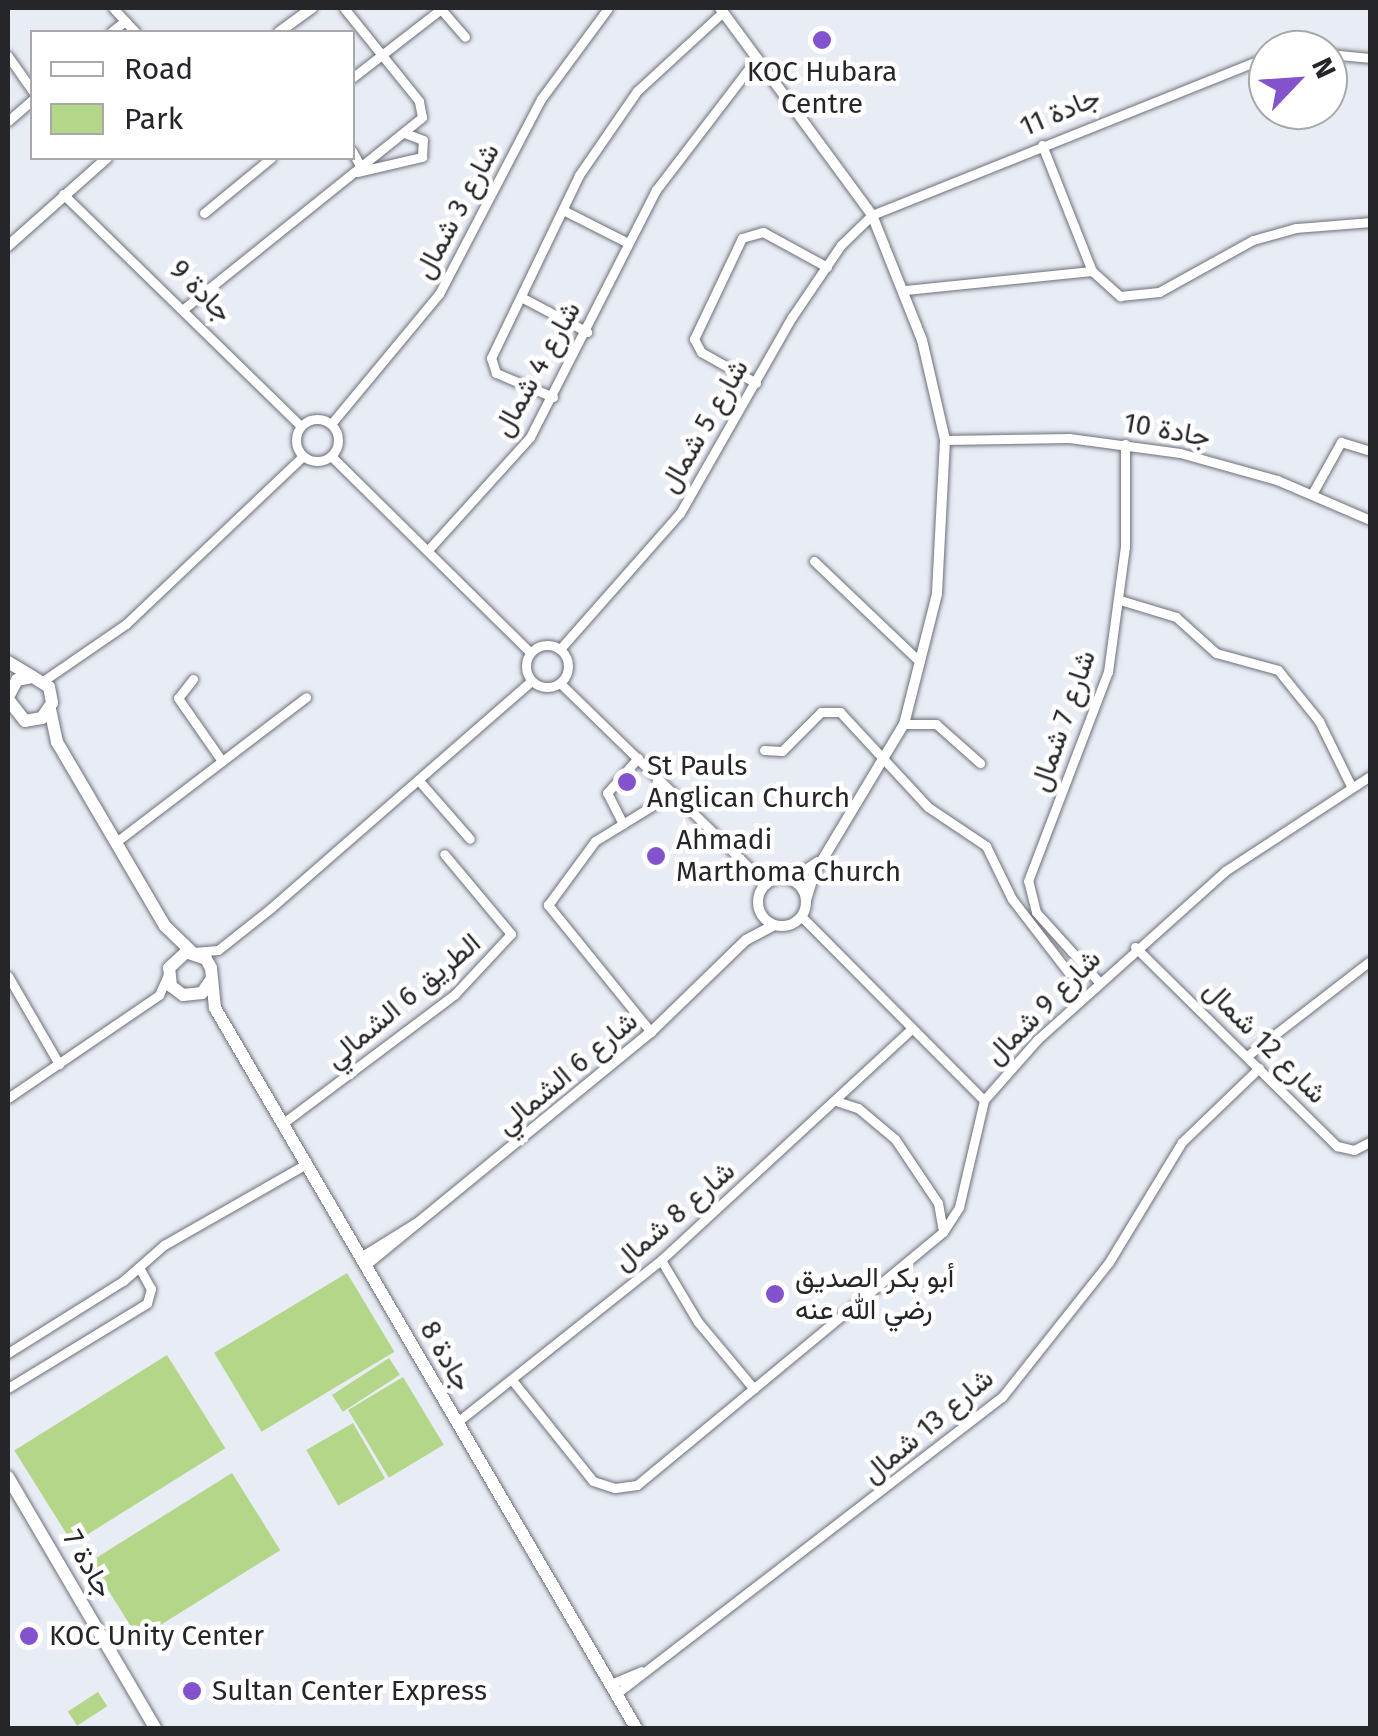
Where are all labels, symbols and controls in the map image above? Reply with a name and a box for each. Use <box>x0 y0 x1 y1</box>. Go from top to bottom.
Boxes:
marker: KOC Hubara Centre <box>811 29 833 51</box>
legend <box>30 30 355 160</box>
north arrow <box>1248 30 1348 130</box>
text: Road <box>124 51 193 87</box>
text: N <box>1305 53 1343 83</box>
place label: KOC Hubara Centre <box>747 55 897 121</box>
street label: جادة 11 <box>1015 80 1105 144</box>
text: Park <box>124 101 183 137</box>
street label: شارع 3 شمال <box>407 138 507 284</box>
street label: جادة 9 <box>163 253 239 329</box>
street label: شارع 4 شمال <box>486 296 588 442</box>
street label: شارع 5 شمال <box>652 353 756 499</box>
street label: جادة 10 <box>1121 406 1213 454</box>
street label: شارع 7 شمال <box>1023 646 1103 796</box>
place label: St Pauls Anglican Church <box>647 749 850 815</box>
marker: St Pauls Anglican Church <box>616 771 638 793</box>
place label: Ahmadi Marthoma Church <box>676 823 901 889</box>
marker: Ahmadi Marthoma Church <box>645 845 667 867</box>
street label: الطريق 6 الشمالي <box>319 926 487 1076</box>
street label: شارع 9 شمال <box>978 942 1108 1072</box>
street label: شارع 12 شمال <box>1196 973 1334 1111</box>
street label: شارع 6 الشمالي <box>490 1004 644 1142</box>
street label: شارع 8 شمال <box>606 1154 742 1278</box>
place label: أبو بكر الصديق رضي الله عنه <box>795 1261 954 1327</box>
marker: أبو بكر الصديق رضي الله عنه <box>764 1283 786 1305</box>
street label: جادة 8 <box>413 1315 479 1397</box>
street label: شارع 13 شمال <box>856 1362 1000 1490</box>
street label: جادة 7 <box>55 1524 121 1604</box>
place label: KOC Unity Center <box>49 1619 264 1653</box>
marker: KOC Unity Center <box>18 1625 40 1647</box>
place label: Sultan Center Express <box>212 1674 487 1708</box>
marker: Sultan Center Express <box>181 1680 203 1702</box>

